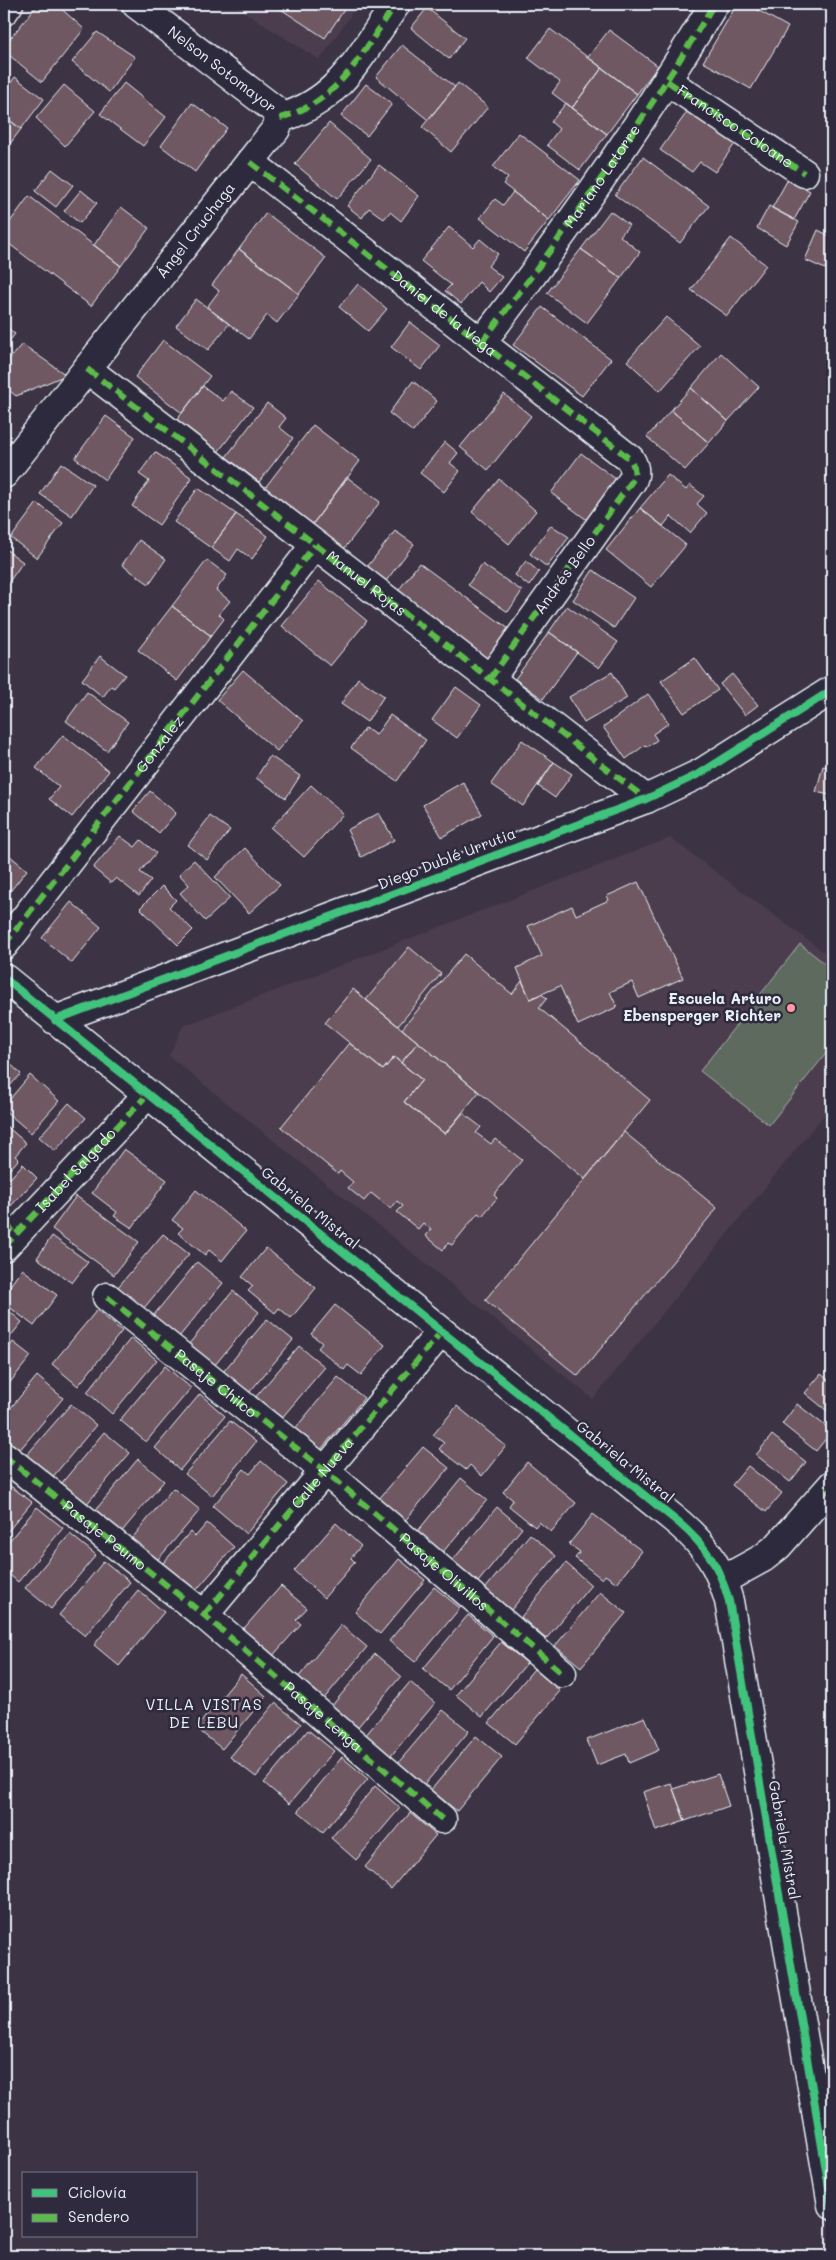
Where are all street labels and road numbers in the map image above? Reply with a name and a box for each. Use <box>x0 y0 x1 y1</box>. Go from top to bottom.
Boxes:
street label: Nelson Sotomayor <box>164 21 281 117</box>
street label: Francisco Coloane <box>674 80 798 172</box>
street label: Mariano Latorre <box>559 120 644 232</box>
street label: Ángel Cruchaga <box>151 178 239 282</box>
street label: Daniel de la Vega <box>387 265 501 360</box>
street label: Andrés Bello <box>529 531 600 618</box>
street label: Manuel Rojas <box>322 546 411 620</box>
street label: Gonzalez <box>131 711 188 777</box>
street label: Diego Dublé Urrutia <box>375 823 519 894</box>
street label: Isabel Salgado <box>31 1123 120 1216</box>
street label: Gabriela Mistral <box>258 1162 364 1253</box>
street label: Pasaje Chilco <box>171 1344 262 1422</box>
street label: Gabriela Mistral <box>573 1416 679 1507</box>
street label: Calle Nueva <box>286 1433 358 1513</box>
street label: Pasaje Peumo <box>59 1495 151 1574</box>
street label: Pasaje Olivillos <box>396 1528 493 1615</box>
street label: Pasaje Lenga <box>280 1677 367 1756</box>
street label: Gabriela Mistral <box>765 1779 805 1901</box>

